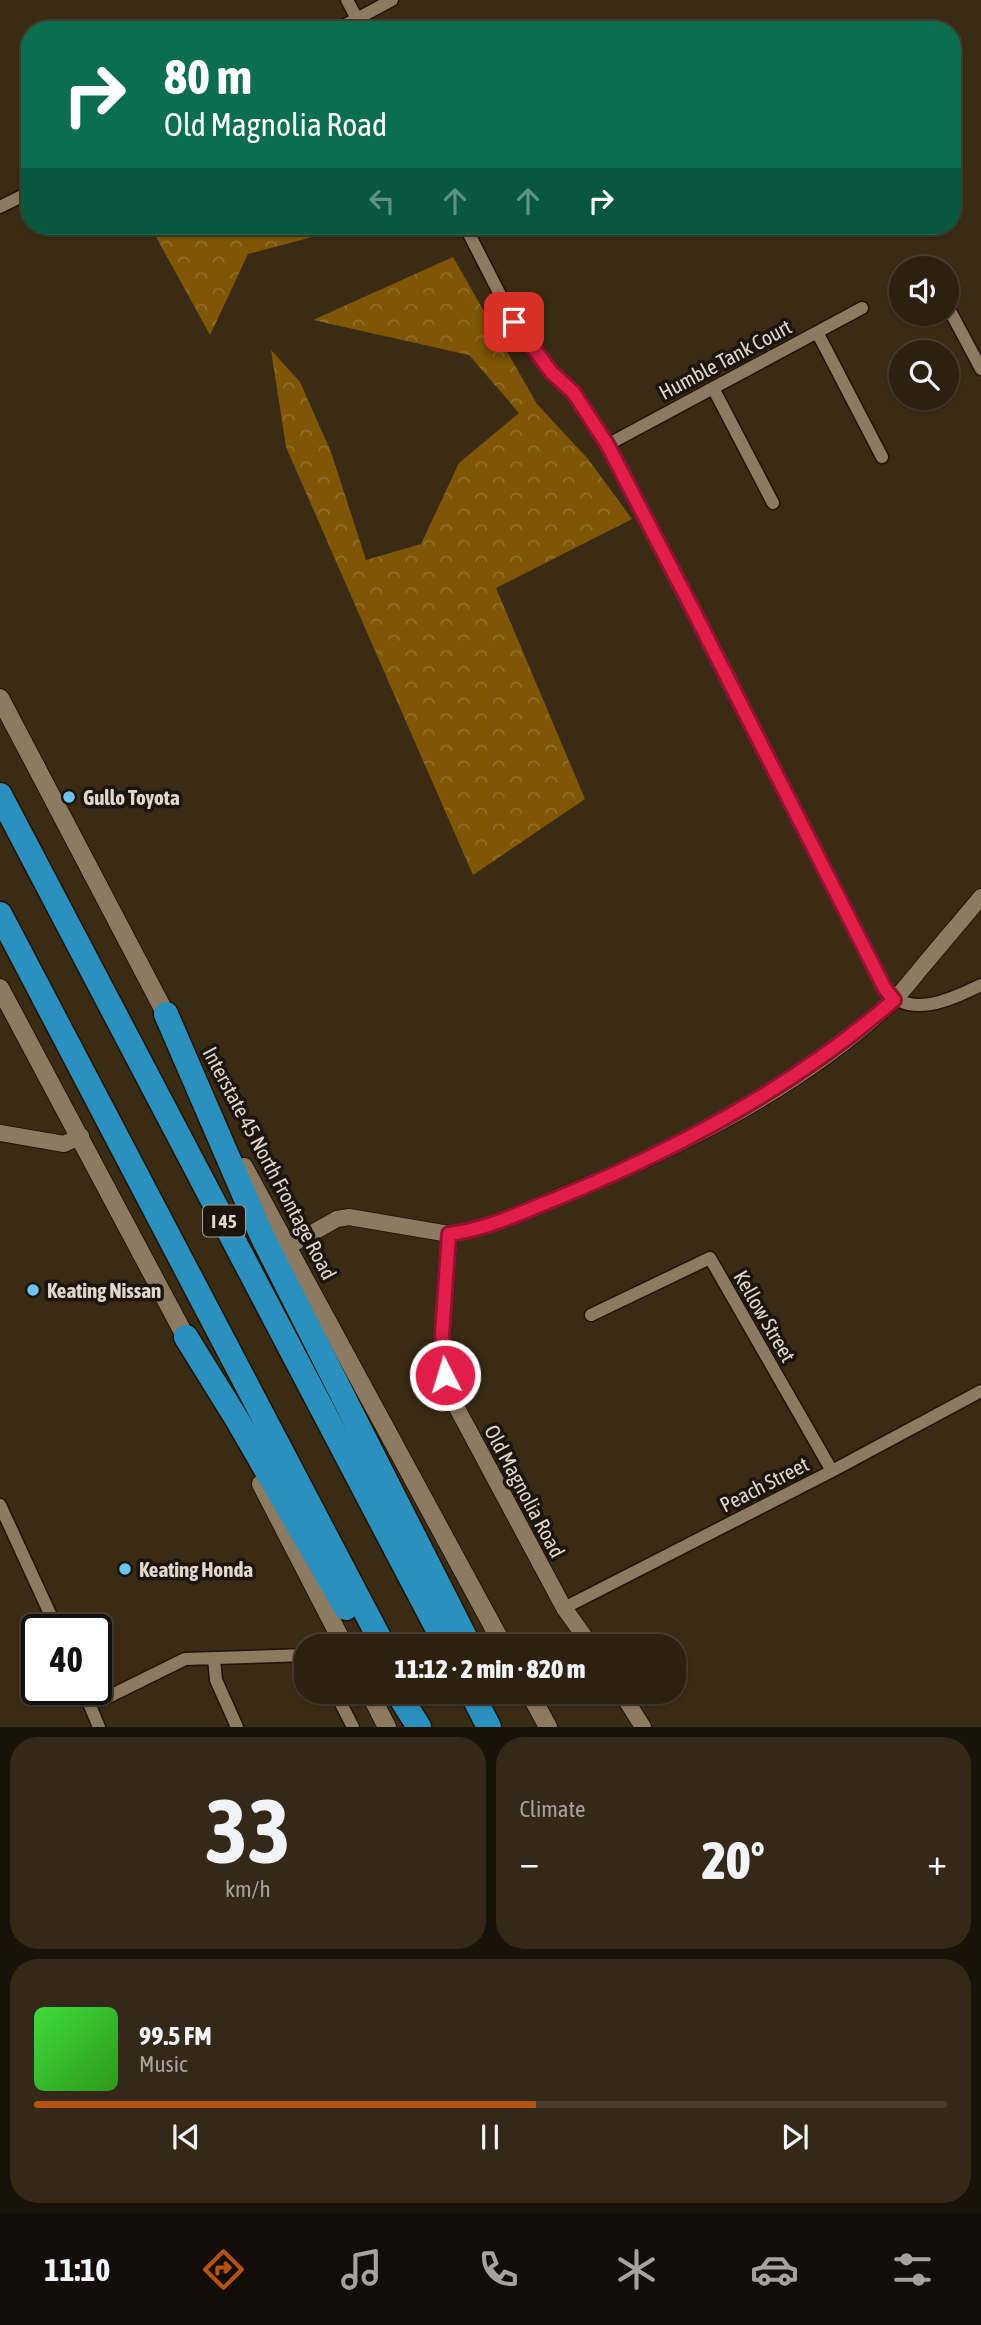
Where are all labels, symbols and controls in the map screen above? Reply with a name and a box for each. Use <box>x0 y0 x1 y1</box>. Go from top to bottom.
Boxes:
text: 80 m <box>164 48 252 104</box>
icon: right <box>49 49 140 140</box>
text: Old Magnolia Road <box>164 106 387 143</box>
icon: left <box>363 182 401 220</box>
icon: ahead <box>436 182 474 220</box>
icon: ahead <box>509 182 547 220</box>
icon: right <box>582 182 620 220</box>
map controls <box>889 256 959 410</box>
button: sound <box>889 256 959 326</box>
pin <box>484 292 544 352</box>
icon: arrive <box>495 303 533 341</box>
street label: Humble Tank Court <box>655 314 795 404</box>
button: search <box>889 340 959 410</box>
place label: Gullo Toyota <box>83 785 180 809</box>
marker: Gullo Toyota <box>61 789 77 805</box>
street label: Interstate 45 North Frontage Road <box>198 1043 342 1283</box>
road number: I 45 <box>203 1205 245 1236</box>
street label: Kellow Street <box>729 1266 801 1366</box>
place label: Keating Nissan <box>47 1278 161 1302</box>
marker: Keating Nissan <box>25 1282 41 1298</box>
position arrow <box>408 1338 482 1412</box>
street label: Old Magnolia Road <box>480 1421 570 1561</box>
street label: Peach Street <box>716 1451 812 1517</box>
place label: Keating Honda <box>139 1557 253 1581</box>
marker: Keating Honda <box>117 1561 133 1577</box>
speed limit sign: 40 <box>21 1614 112 1705</box>
text: 11:12 · 2 min · 820 m <box>395 1654 585 1684</box>
text: 33 <box>205 1778 291 1882</box>
text: Climate <box>520 1796 585 1822</box>
text: 20° <box>702 1830 765 1890</box>
text: − <box>520 1840 539 1883</box>
text: + <box>927 1840 947 1883</box>
text: km/h <box>225 1876 271 1902</box>
text: 99.5 FM <box>139 2021 212 2051</box>
text: Music <box>139 2051 187 2077</box>
icon: previous <box>167 2118 205 2156</box>
icon: pause <box>471 2118 509 2156</box>
icon: next <box>776 2118 814 2156</box>
icon: directions <box>199 2245 248 2294</box>
icon: music <box>337 2245 386 2294</box>
icon: phone <box>474 2245 523 2294</box>
icon: climate <box>612 2245 661 2294</box>
icon: car <box>750 2245 799 2294</box>
icon: filters <box>888 2245 937 2294</box>
text: 11:10 <box>44 2251 110 2288</box>

